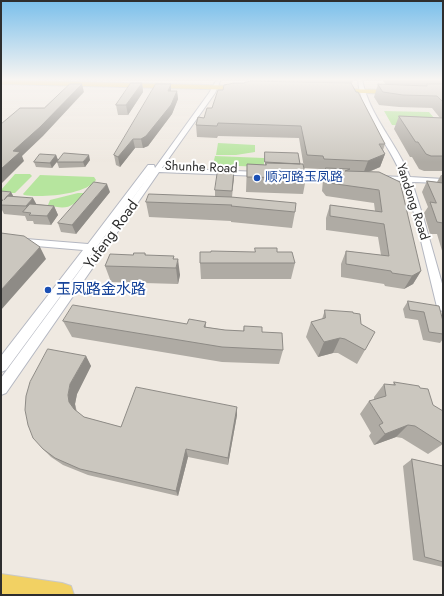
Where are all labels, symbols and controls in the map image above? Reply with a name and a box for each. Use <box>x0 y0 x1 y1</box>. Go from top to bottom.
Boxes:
street label: Shunhe Road <box>164 159 238 177</box>
street label: Yandong Road <box>392 162 432 242</box>
place label: 顺河路玉凤路 <box>265 170 343 186</box>
marker: 顺河路玉凤路 <box>252 173 262 183</box>
street label: Yufeng Road <box>81 197 143 273</box>
place label: 玉凤路金水路 <box>56 281 146 299</box>
marker: 玉凤路金水路 <box>43 285 53 295</box>

